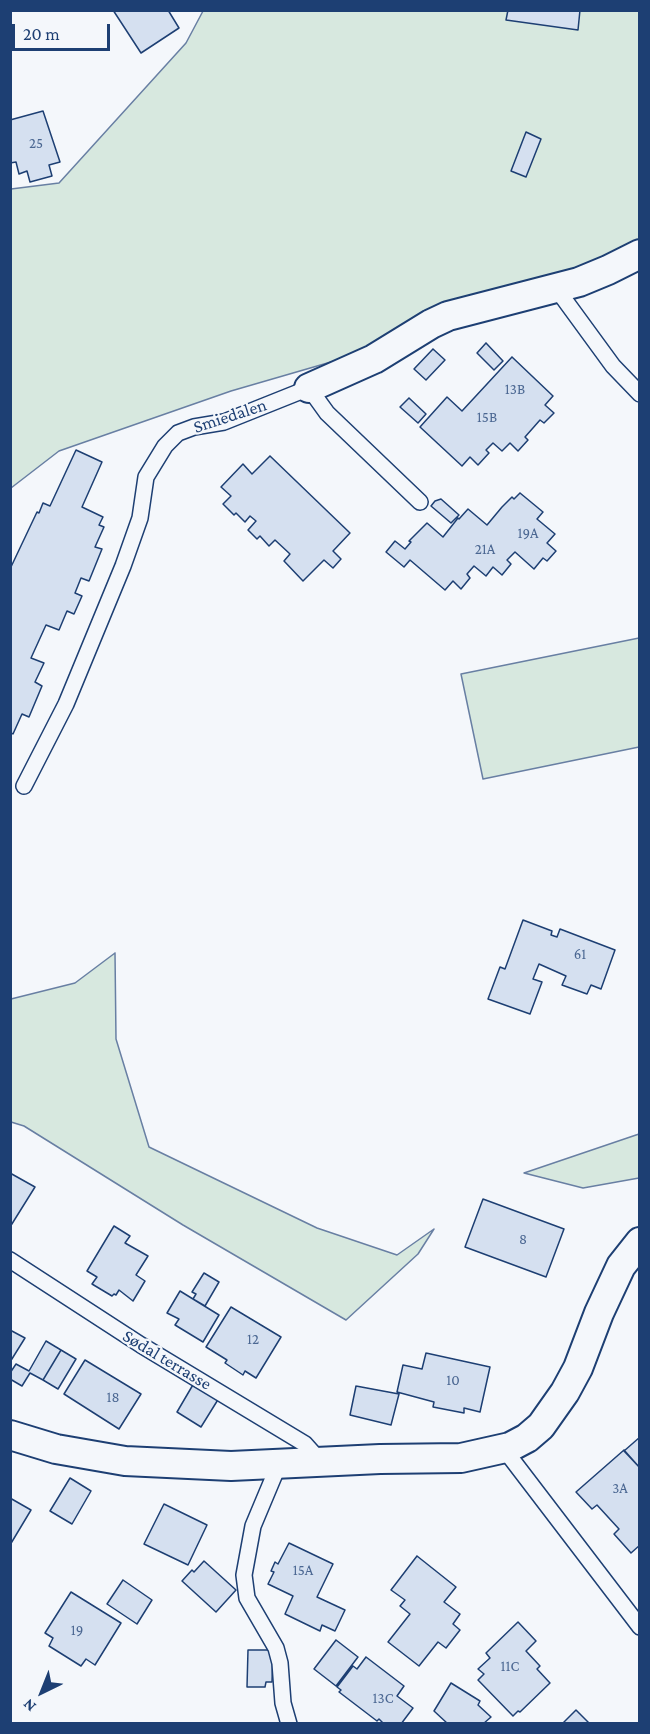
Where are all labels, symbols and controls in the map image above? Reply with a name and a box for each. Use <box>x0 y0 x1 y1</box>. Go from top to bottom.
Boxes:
scale bar <box>15 12 112 50</box>
text: 20 m <box>23 24 60 44</box>
house number: 25 <box>29 134 43 152</box>
house number: 13B <box>505 380 525 398</box>
street label: Smiedalen <box>191 394 269 438</box>
house number: 15B <box>477 408 497 426</box>
house number: 19A <box>518 524 538 542</box>
house number: 21A <box>475 540 495 558</box>
house number: 61 <box>574 945 586 963</box>
house number: 8 <box>519 1230 527 1248</box>
street label: Sødal terrasse <box>119 1325 215 1395</box>
house number: 12 <box>247 1330 259 1348</box>
house number: 10 <box>446 1371 460 1389</box>
house number: 18 <box>106 1388 120 1406</box>
house number: 3A <box>612 1479 628 1497</box>
house number: 15A <box>293 1561 313 1579</box>
house number: 19 <box>71 1621 83 1639</box>
house number: 11C <box>501 1657 519 1675</box>
north arrow <box>12 1662 72 1722</box>
house number: 13C <box>373 1689 393 1707</box>
text: N <box>20 1696 39 1715</box>

